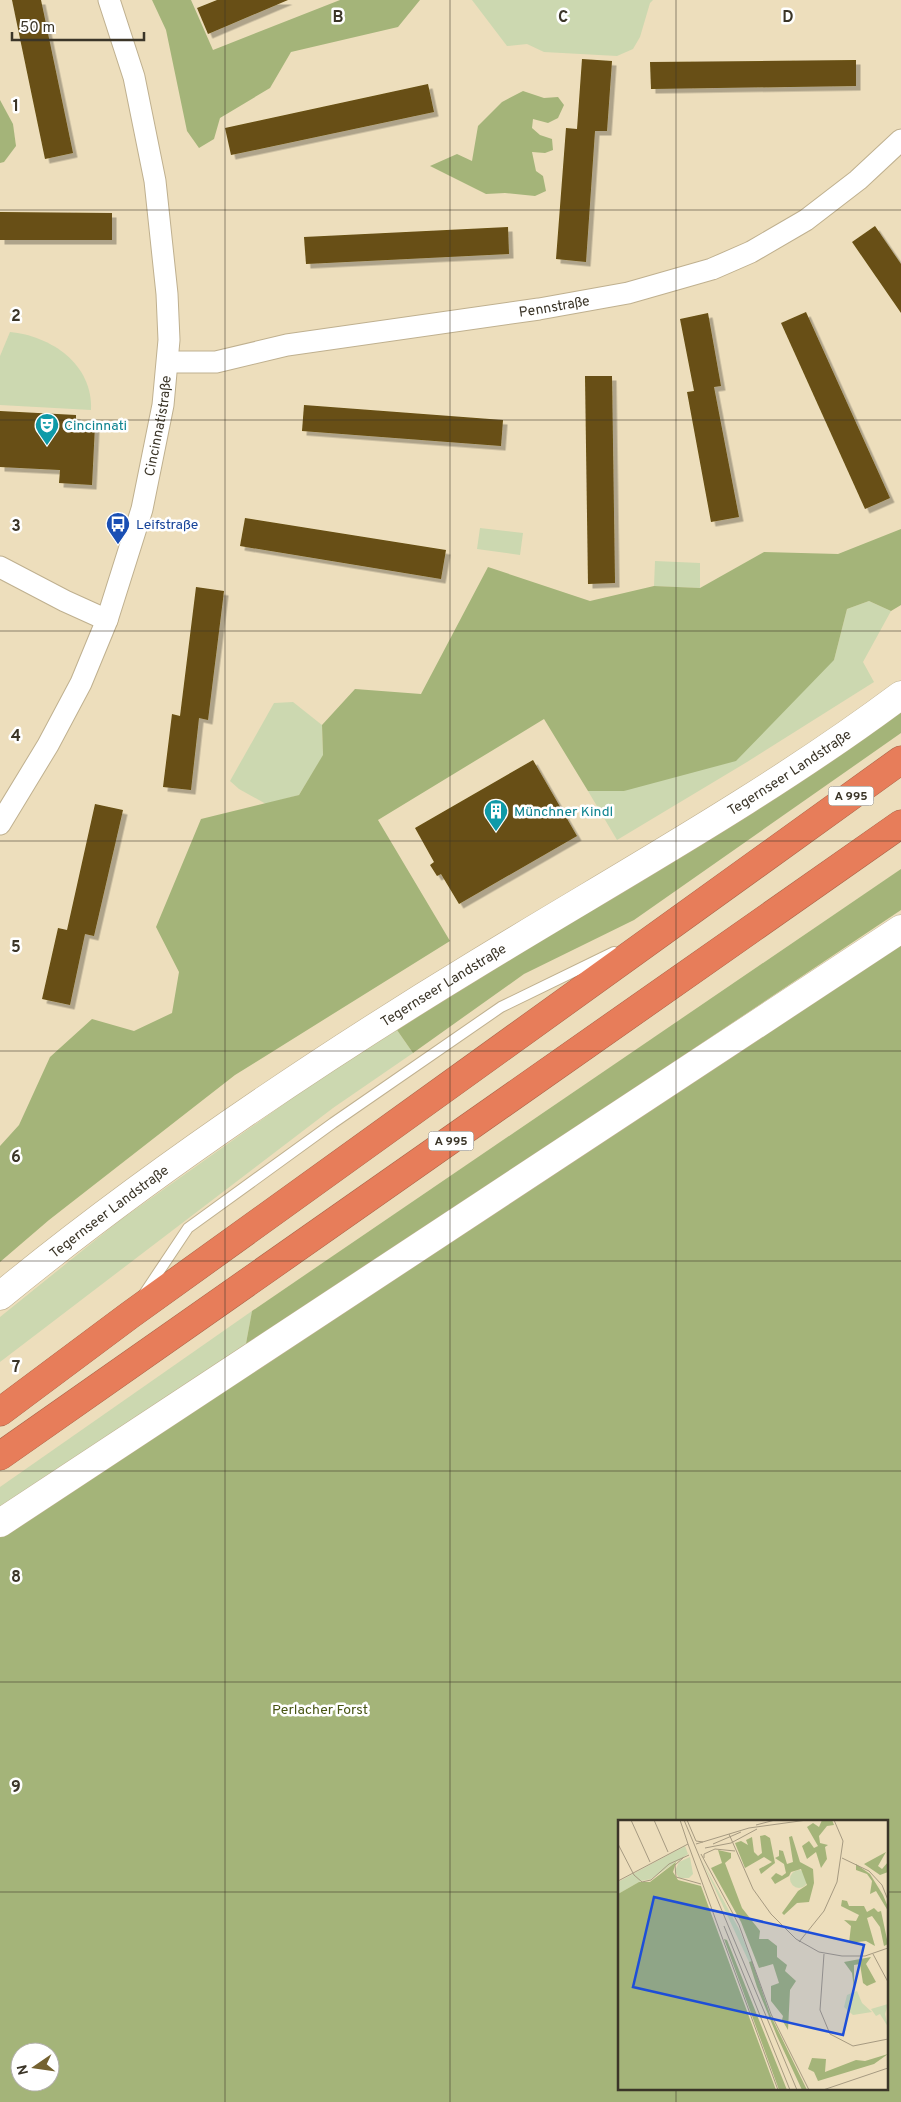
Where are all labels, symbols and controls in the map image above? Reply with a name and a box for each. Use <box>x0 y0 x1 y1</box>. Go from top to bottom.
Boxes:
text: B <box>332 8 344 28</box>
text: C <box>558 8 568 28</box>
text: D <box>782 8 794 28</box>
scale bar <box>12 10 145 42</box>
text: 50 m <box>20 19 55 38</box>
text: 1 <box>13 97 19 117</box>
street label: Pennstraße <box>518 293 591 322</box>
text: 2 <box>11 307 21 327</box>
street label: Cincinnatistraße <box>142 375 176 478</box>
theatre icon: Cincinnati <box>34 412 60 446</box>
place label: Cincinnati <box>64 418 127 435</box>
bus stop icon: Leifstraße <box>105 511 131 545</box>
text: 3 <box>11 517 21 537</box>
place label: Leifstraße <box>136 517 198 534</box>
text: 4 <box>11 727 21 747</box>
street label: Tegernseer Landstraße <box>725 727 855 820</box>
road number: A 995 <box>828 786 874 806</box>
building icon: Münchner Kindl <box>483 798 509 832</box>
place label: Münchner Kindl <box>514 804 613 821</box>
text: 5 <box>11 938 21 958</box>
street label: Tegernseer Landstraße <box>378 941 510 1031</box>
road number: A 995 <box>428 1132 474 1150</box>
text: 6 <box>11 1148 21 1168</box>
street label: Tegernseer Landstraße <box>47 1162 173 1263</box>
text: 7 <box>12 1358 20 1378</box>
text: 8 <box>11 1568 21 1588</box>
park label: Perlacher Forst <box>272 1702 368 1719</box>
text: 9 <box>11 1778 21 1798</box>
inset map <box>618 1820 888 2090</box>
north arrow <box>10 2042 60 2092</box>
text: N <box>14 2063 33 2076</box>

